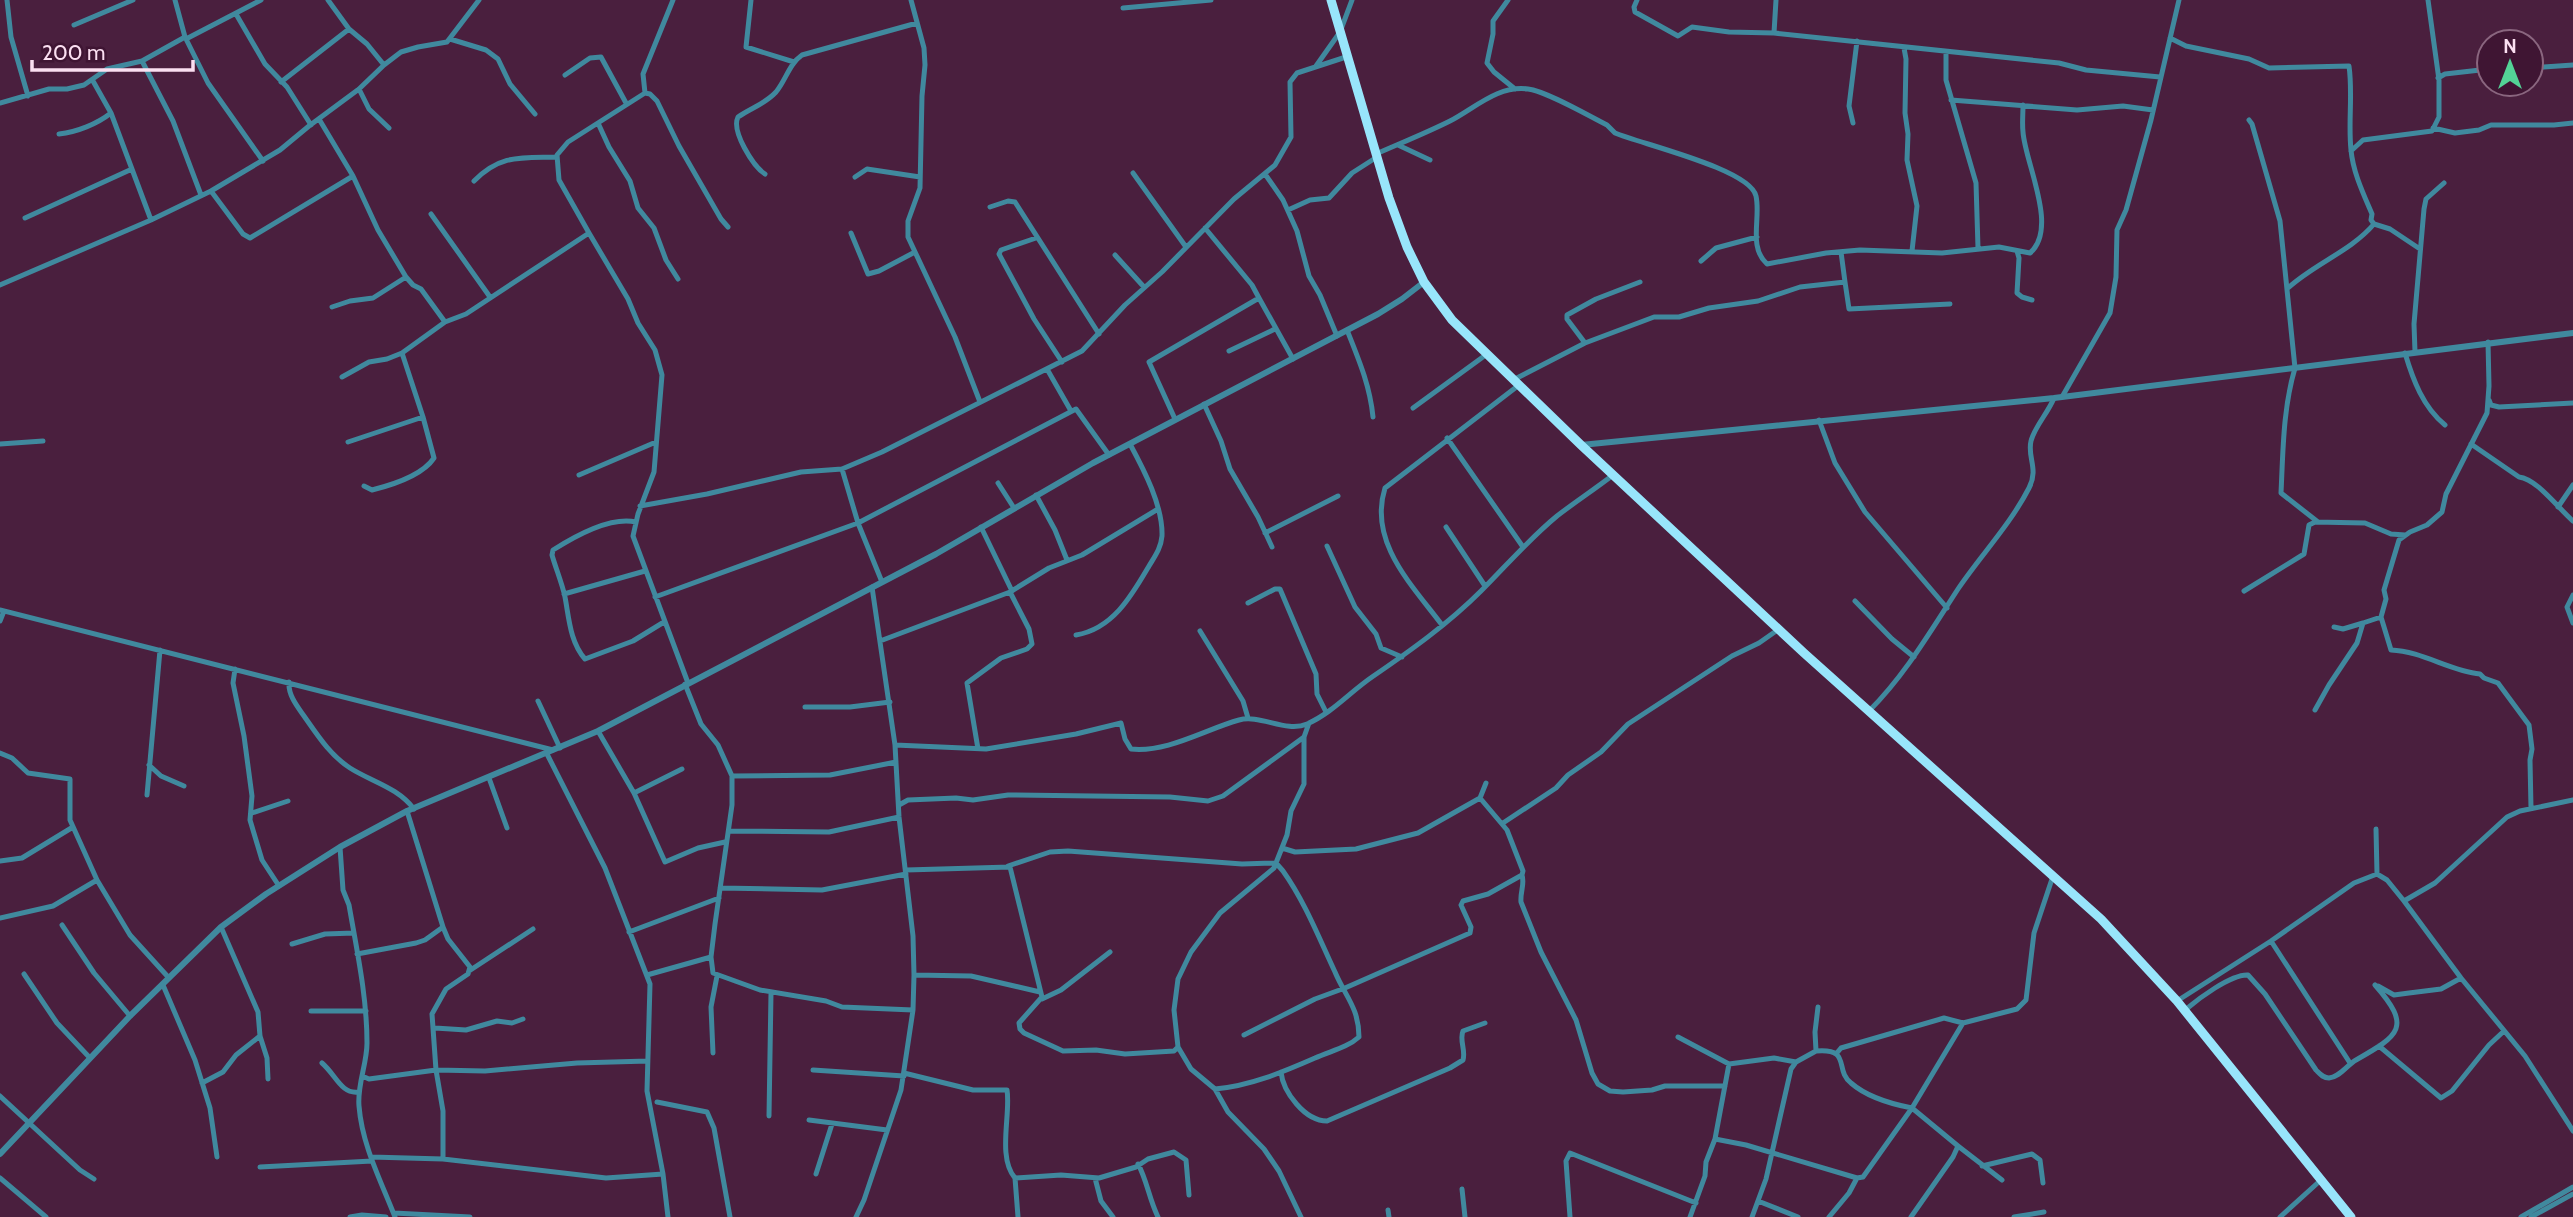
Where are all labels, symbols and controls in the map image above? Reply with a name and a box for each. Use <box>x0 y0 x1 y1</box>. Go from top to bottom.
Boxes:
scale bar <box>32 28 192 72</box>
north arrow <box>2475 28 2545 98</box>
text: N <box>2503 35 2517 58</box>
text: 200 m <box>42 40 105 65</box>

